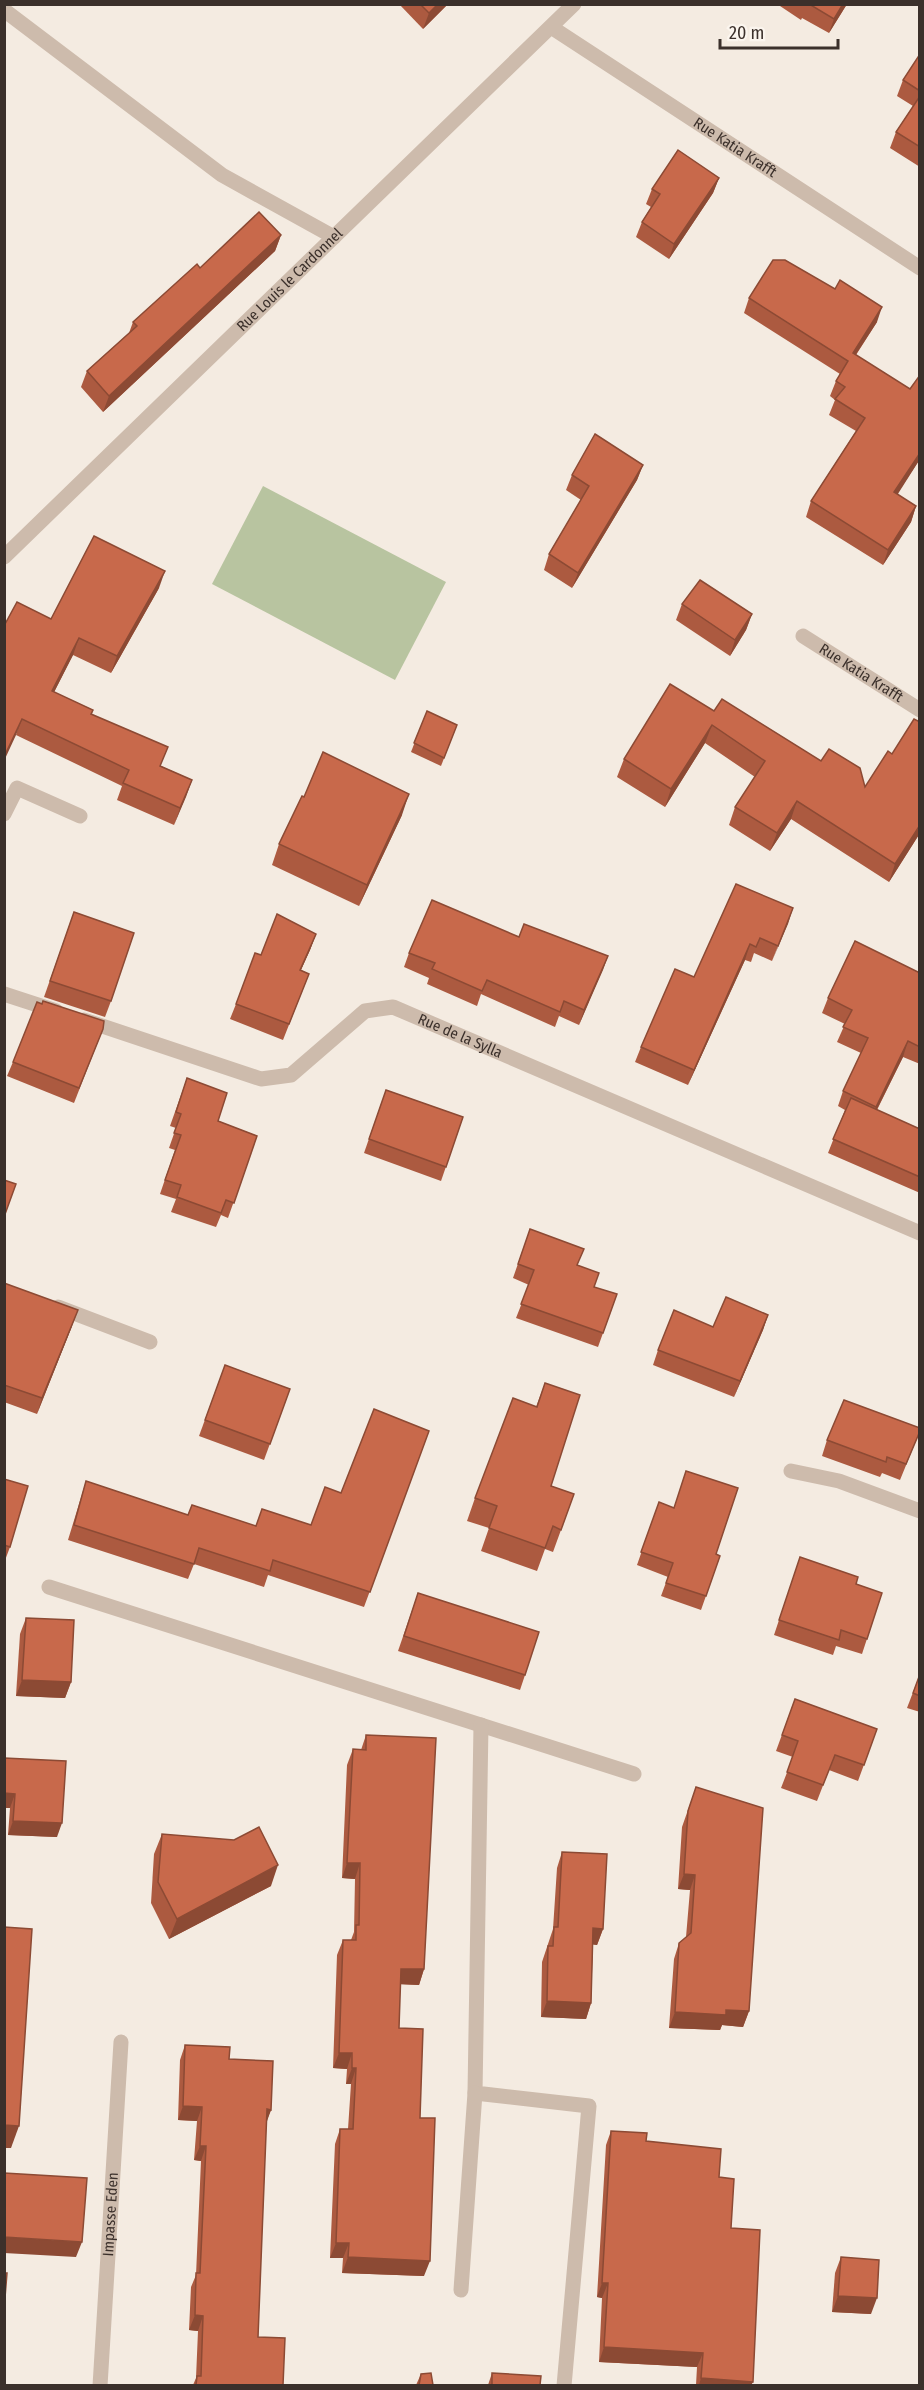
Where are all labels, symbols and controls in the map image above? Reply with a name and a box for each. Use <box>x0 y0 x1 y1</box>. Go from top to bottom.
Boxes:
scale bar <box>720 12 838 50</box>
text: 20 m <box>729 22 764 44</box>
street label: Rue Katia Krafft <box>690 114 780 181</box>
street label: Rue Louis le Cardonnel <box>233 224 346 335</box>
street label: Rue Katia Krafft <box>816 640 907 706</box>
street label: Rue de la Sylla <box>415 1010 505 1062</box>
street label: Impasse Eden <box>99 2172 122 2257</box>

